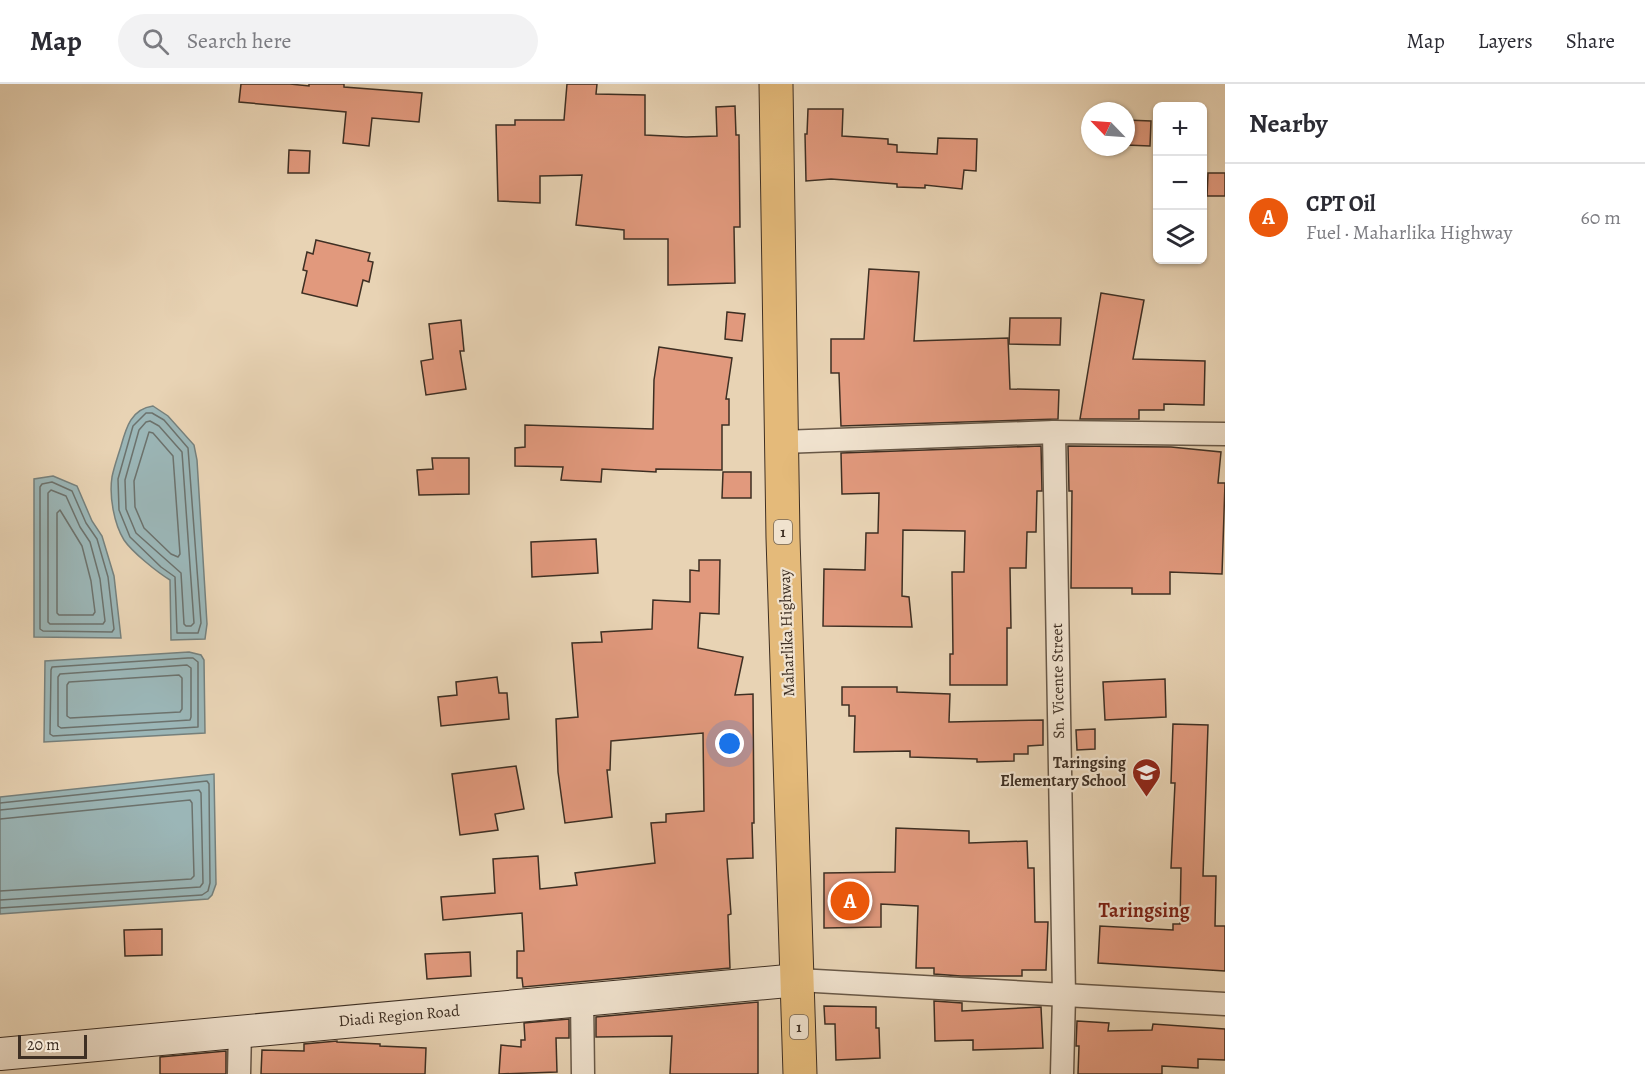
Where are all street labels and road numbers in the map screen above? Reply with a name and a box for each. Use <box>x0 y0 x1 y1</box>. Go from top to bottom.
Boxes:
road number: 1 <box>774 520 792 544</box>
street label: Maharlika Highway <box>774 568 800 697</box>
street label: Sn. Vicente Street <box>1046 623 1070 739</box>
street label: Diadi Region Road <box>337 1000 461 1032</box>
road number: 1 <box>790 1015 808 1039</box>

